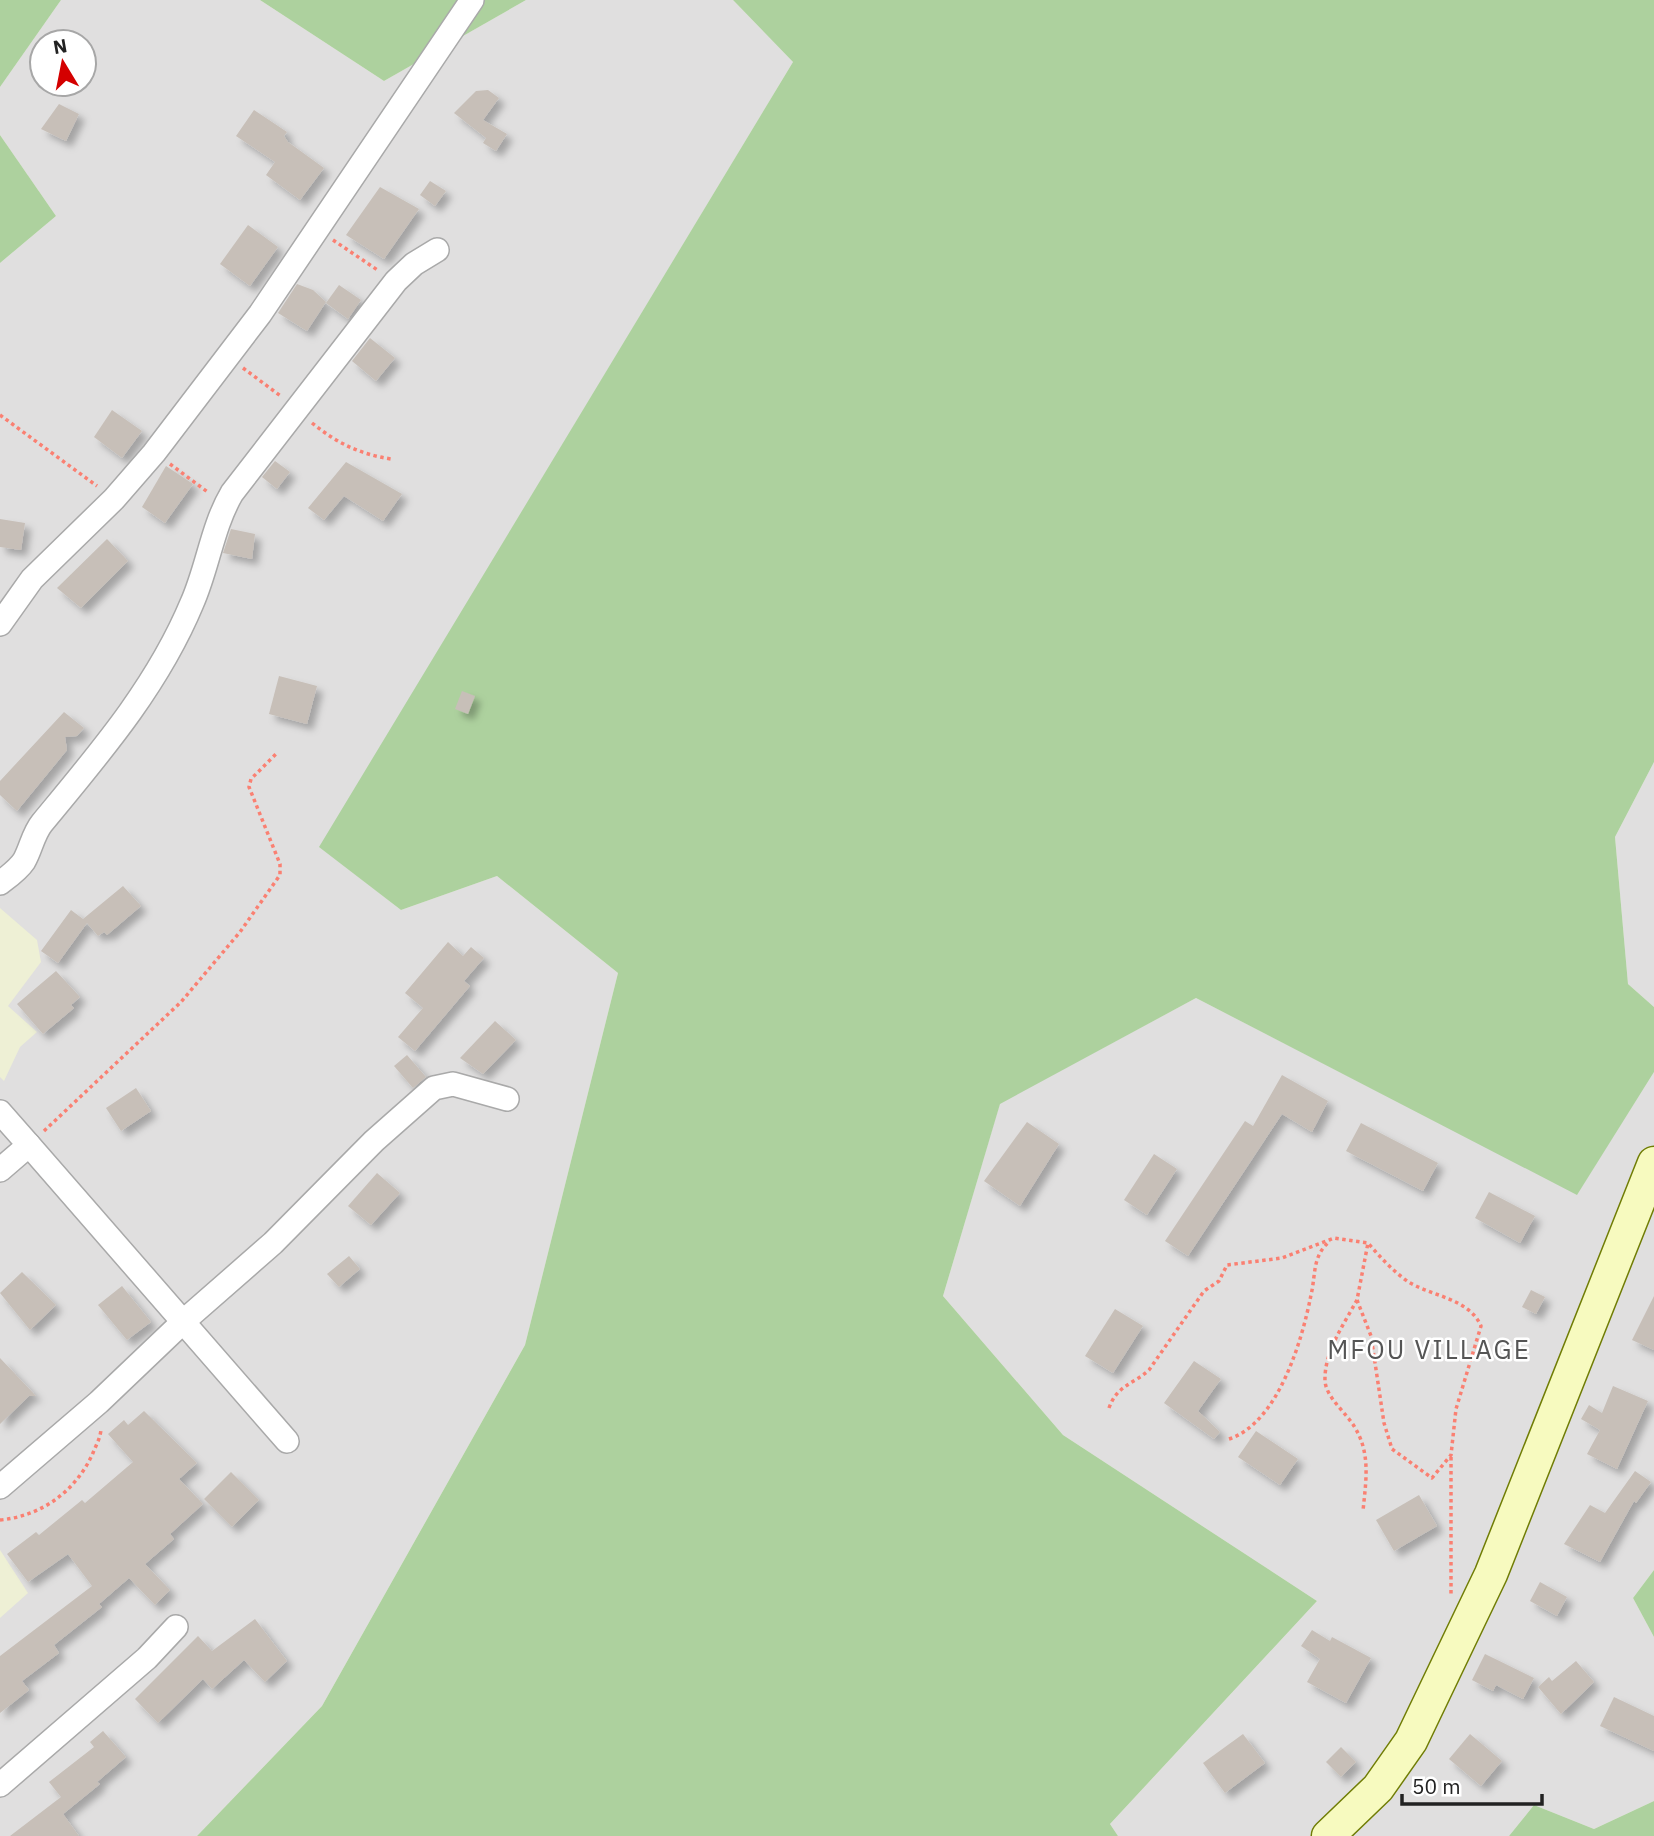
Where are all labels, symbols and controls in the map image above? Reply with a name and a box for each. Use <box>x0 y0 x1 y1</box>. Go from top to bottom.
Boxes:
north arrow <box>28 28 98 98</box>
text: N <box>51 33 69 59</box>
district label: MFOU VILLAGE <box>1327 1332 1531 1366</box>
scale bar <box>1402 1762 1542 1806</box>
text: 50 m <box>1412 1772 1461 1800</box>

